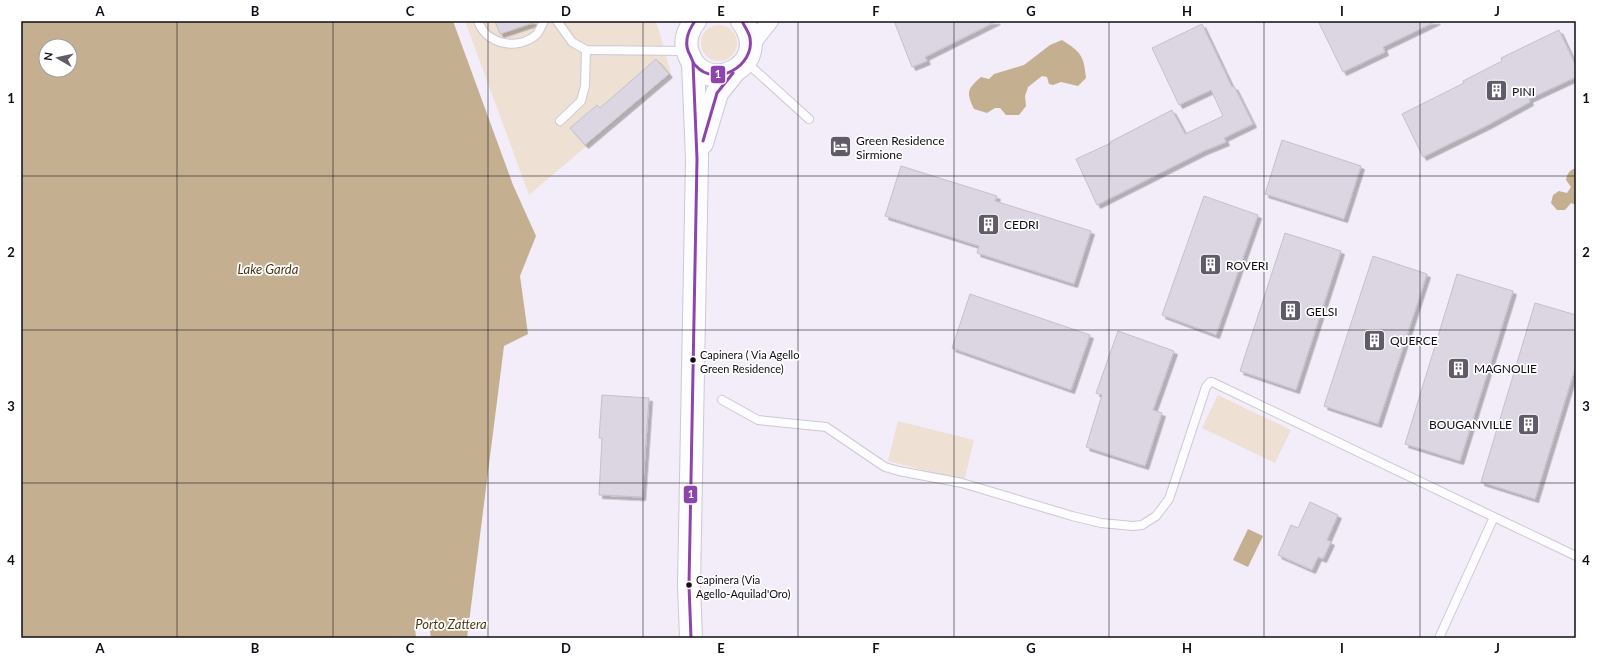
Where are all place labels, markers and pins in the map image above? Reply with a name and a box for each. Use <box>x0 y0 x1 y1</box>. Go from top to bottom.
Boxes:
building icon: PINI <box>1483 78 1509 104</box>
place label: PINI <box>1512 84 1535 99</box>
place label: Green Residence Sirmione <box>856 133 944 162</box>
hotel icon: Green Residence Sirmione <box>827 134 853 160</box>
building icon: CEDRI <box>975 211 1001 237</box>
place label: CEDRI <box>1004 217 1039 232</box>
building icon: ROVERI <box>1197 252 1223 278</box>
place label: ROVERI <box>1226 258 1269 273</box>
building icon: GELSI <box>1278 298 1304 324</box>
place label: GELSI <box>1306 304 1338 319</box>
building icon: QUERCE <box>1362 327 1388 353</box>
place label: QUERCE <box>1390 333 1438 348</box>
place label: Capinera ( Via Agello Green Residence) <box>700 348 799 375</box>
marker: Capinera ( Via Agello Green Residence) <box>688 355 698 365</box>
building icon: MAGNOLIE <box>1446 355 1472 381</box>
place label: MAGNOLIE <box>1474 361 1537 376</box>
building icon: BOUGANVILLE <box>1515 411 1541 437</box>
place label: BOUGANVILLE <box>1429 417 1512 432</box>
place label: Capinera (Via Agello-Aquilad'Oro) <box>696 573 791 600</box>
marker: Capinera (Via Agello-Aquilad'Oro) <box>684 580 694 590</box>

